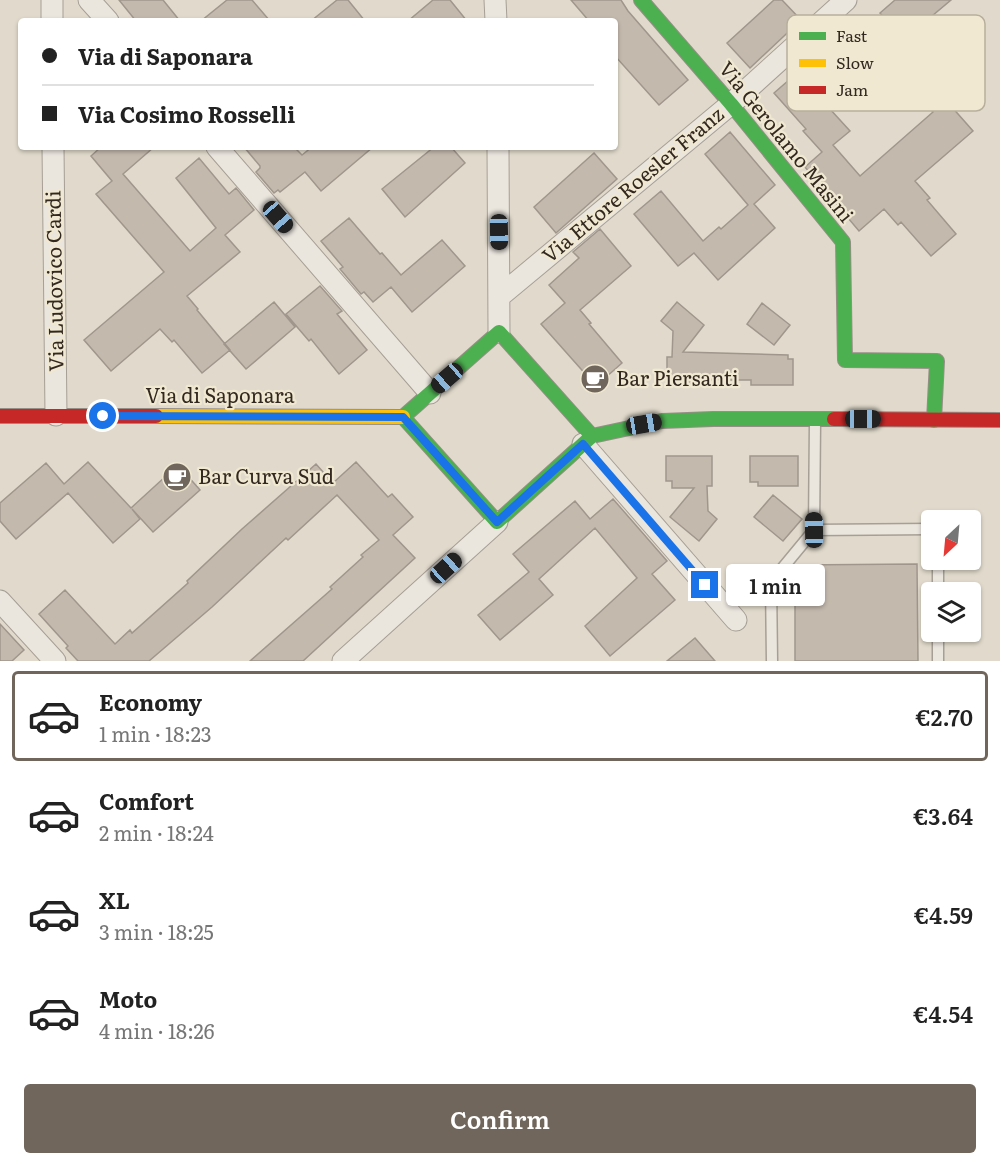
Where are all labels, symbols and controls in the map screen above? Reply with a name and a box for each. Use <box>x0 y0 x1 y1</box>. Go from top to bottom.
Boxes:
legend <box>787 15 985 111</box>
text: Fast <box>836 23 868 47</box>
text: Via di Saponara <box>78 39 253 72</box>
text: Slow <box>836 50 874 74</box>
street label: Via Gerolamo Masini <box>713 54 862 228</box>
text: Jam <box>836 77 869 101</box>
text: Via Cosimo Rosselli <box>78 97 295 130</box>
street label: Via Ettore Roesler Franz <box>534 98 729 269</box>
street label: Via Ludovico Cardi <box>36 190 70 372</box>
car <box>259 198 297 236</box>
car <box>490 214 508 250</box>
car <box>428 359 466 397</box>
place label: Bar Piersanti <box>616 362 739 392</box>
cafe icon: Bar Piersanti <box>579 363 611 395</box>
street label: Via di Saponara <box>145 379 295 409</box>
route start <box>89 402 116 429</box>
car <box>845 410 881 428</box>
car <box>625 412 663 436</box>
place label: Bar Curva Sud <box>198 460 334 490</box>
cafe icon: Bar Curva Sud <box>161 461 193 493</box>
north arrow <box>921 510 981 570</box>
map controls <box>921 510 981 642</box>
car <box>805 512 823 548</box>
car <box>427 549 465 587</box>
callout: 1 min <box>726 564 825 606</box>
text: 1 min <box>749 570 802 600</box>
route end <box>691 571 718 598</box>
button: layers <box>921 582 981 642</box>
text: Economy <box>99 685 202 718</box>
icon: car <box>27 689 81 743</box>
text: €2.70 <box>916 700 973 733</box>
text: 1 min · 18:23 <box>99 718 212 748</box>
text: Comfort <box>99 784 194 817</box>
icon: car <box>27 788 81 842</box>
text: €3.64 <box>913 799 973 832</box>
text: 2 min · 18:24 <box>99 817 214 847</box>
text: XL <box>99 883 130 916</box>
icon: car <box>27 887 81 941</box>
text: €4.59 <box>914 898 973 931</box>
text: 3 min · 18:25 <box>99 916 214 946</box>
text: Moto <box>99 982 157 1015</box>
icon: car <box>27 986 81 1040</box>
text: €4.54 <box>913 997 973 1030</box>
text: 4 min · 18:26 <box>99 1015 214 1045</box>
button: Confirm <box>24 1084 976 1153</box>

